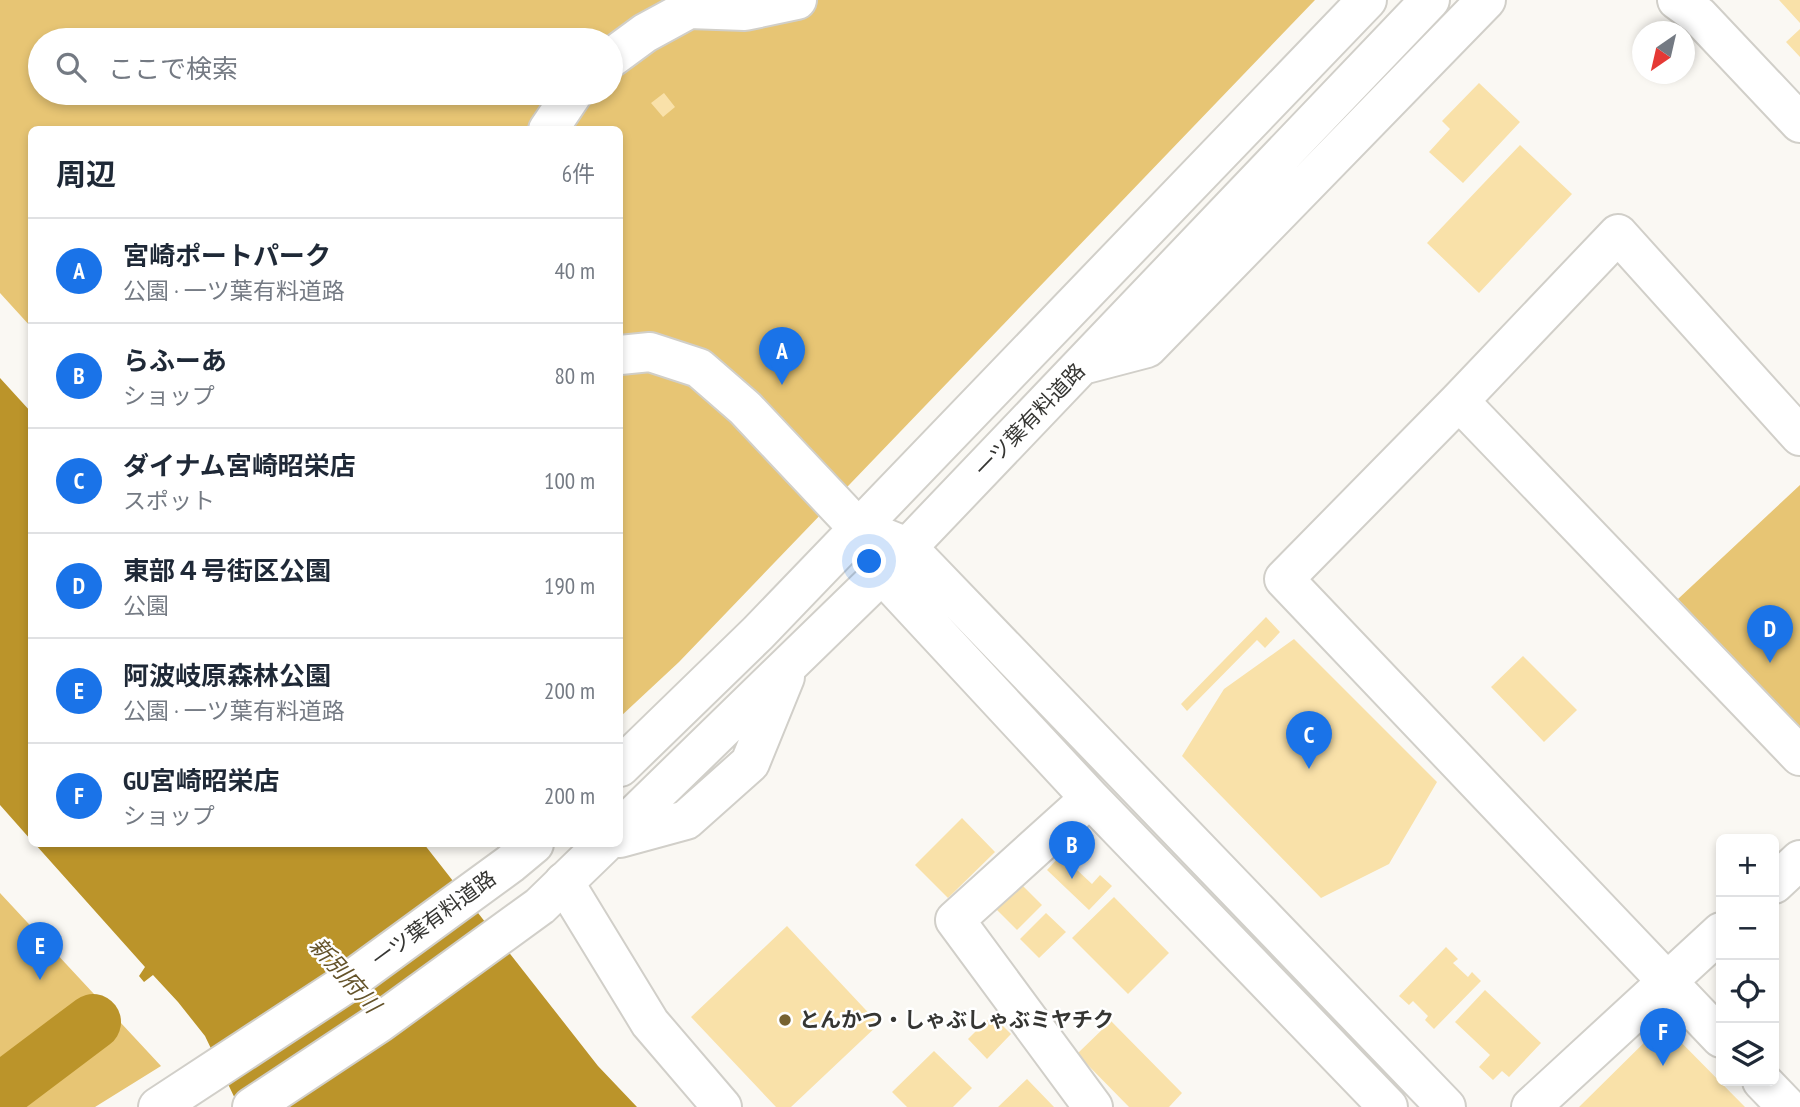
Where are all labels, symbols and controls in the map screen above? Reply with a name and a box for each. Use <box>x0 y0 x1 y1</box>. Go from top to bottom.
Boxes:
north arrow <box>1632 21 1695 84</box>
search box <box>28 28 623 105</box>
icon: search <box>52 48 90 86</box>
text: ここで検索 <box>108 52 238 85</box>
text: 周辺 <box>56 154 116 193</box>
text: 6件 <box>562 159 595 188</box>
text: 宮崎ポートパーク <box>123 239 331 272</box>
text: A <box>73 256 85 285</box>
text: 40 m <box>554 256 595 285</box>
text: 公園 · 一ツ葉有料道路 <box>123 276 345 305</box>
pin: A <box>759 327 805 385</box>
text: らふーあ <box>123 344 227 377</box>
street label: 一ツ葉有料道路 <box>969 357 1090 482</box>
text: B <box>73 361 85 390</box>
text: 80 m <box>554 361 595 390</box>
text: ショップ <box>123 381 215 410</box>
text: ダイナム宮崎昭栄店 <box>123 449 356 482</box>
text: C <box>74 466 84 495</box>
text: 100 m <box>544 466 595 495</box>
text: スポット <box>123 486 215 515</box>
your location <box>852 544 886 578</box>
text: 東部４号街区公園 <box>123 554 331 587</box>
text: D <box>73 571 85 600</box>
text: 190 m <box>544 571 595 600</box>
text: 公園 <box>123 591 169 620</box>
pin: D <box>1747 605 1793 663</box>
text: 阿波岐原森林公園 <box>123 659 331 692</box>
text: E <box>74 676 84 705</box>
text: 200 m <box>544 676 595 705</box>
text: 公園 · 一ツ葉有料道路 <box>123 696 345 725</box>
pin: C <box>1286 711 1332 769</box>
text: GU宮崎昭栄店 <box>123 764 279 797</box>
text: F <box>74 781 84 810</box>
text: 200 m <box>544 781 595 810</box>
text: ショップ <box>123 801 215 830</box>
pin: B <box>1049 821 1095 879</box>
map controls <box>1716 834 1779 1086</box>
button: + <box>1716 834 1779 897</box>
street label: 一ツ葉有料道路 <box>366 864 501 973</box>
button: − <box>1716 897 1779 960</box>
pin: E <box>17 922 63 980</box>
water label: 新別府川 <box>304 931 389 1021</box>
button: locate <box>1716 960 1779 1023</box>
place label: とんかつ・しゃぶしゃぶミヤチク <box>799 1006 1114 1033</box>
pin: F <box>1640 1008 1686 1066</box>
marker: とんかつ・しゃぶしゃぶミヤチク <box>777 1012 793 1028</box>
button: layers <box>1716 1023 1779 1086</box>

